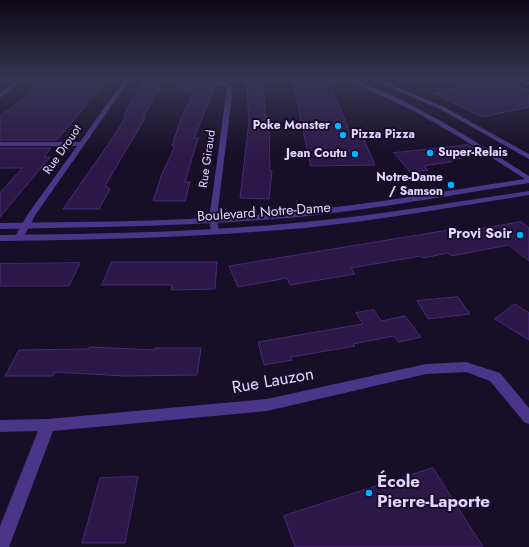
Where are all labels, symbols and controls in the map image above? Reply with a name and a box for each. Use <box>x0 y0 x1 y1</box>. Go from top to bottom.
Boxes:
place label: Poke Monster <box>253 119 330 133</box>
marker: Poke Monster <box>333 121 343 131</box>
street label: Rue Drouot <box>41 122 85 178</box>
place label: Pizza Pizza <box>351 128 415 142</box>
street label: Rue Giraud <box>197 129 219 189</box>
marker: Pizza Pizza <box>338 130 348 140</box>
place label: Super-Relais <box>438 146 507 160</box>
place label: Jean Coutu <box>286 147 347 161</box>
marker: Super-Relais <box>425 148 435 158</box>
marker: Jean Coutu <box>350 149 360 159</box>
place label: Notre-Dame / Samson <box>376 171 443 199</box>
marker: Notre-Dame / Samson <box>446 180 456 190</box>
street label: Boulevard Notre-Dame <box>197 200 331 226</box>
place label: Provi Soir <box>448 227 512 243</box>
marker: Provi Soir <box>515 230 525 240</box>
street label: Rue Lauzon <box>230 365 316 399</box>
place label: École Pierre-Laporte <box>377 473 490 513</box>
marker: École Pierre-Laporte <box>364 488 374 498</box>

